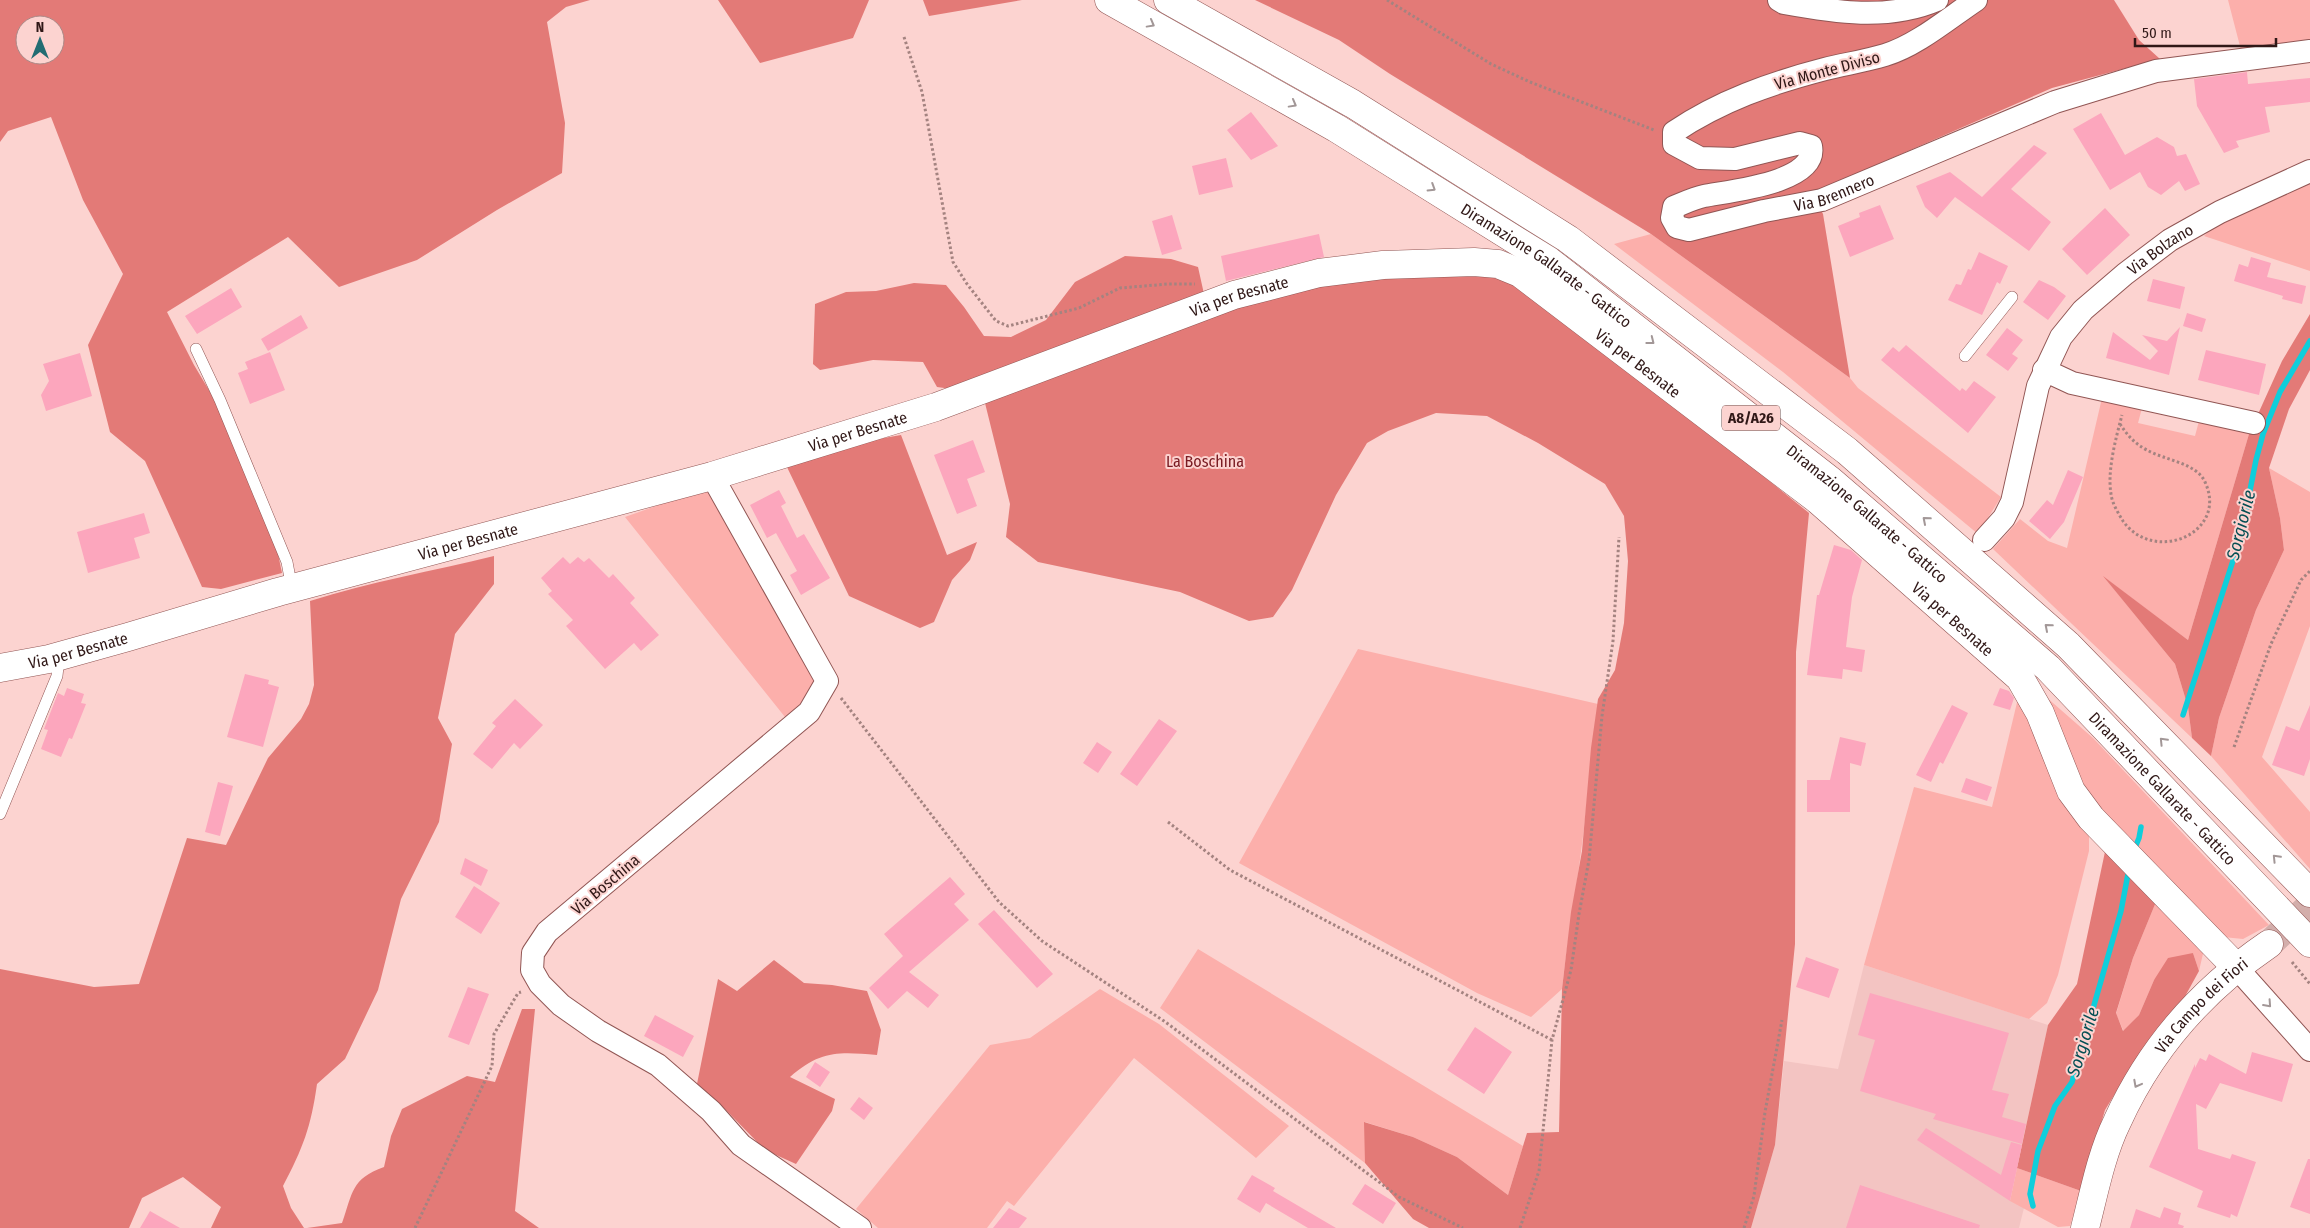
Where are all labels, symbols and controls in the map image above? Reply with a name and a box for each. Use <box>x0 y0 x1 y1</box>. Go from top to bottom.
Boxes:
north arrow <box>15 15 65 65</box>
scale bar <box>2135 15 2276 47</box>
one-way arrow <box>1146 18 1155 28</box>
text: N <box>36 19 44 36</box>
text: 50 m <box>2142 24 2172 42</box>
street label: Via Monte Diviso <box>1772 47 1882 94</box>
one-way arrow <box>1287 97 1296 107</box>
street label: Via Brennero <box>1792 170 1877 215</box>
one-way arrow <box>1426 182 1435 191</box>
street label: Diramazione Gallarate - Gattico <box>1457 199 1635 332</box>
street label: Via Bolzano <box>2124 220 2197 279</box>
street label: Via per Besnate <box>1187 272 1291 321</box>
street label: Via per Besnate <box>1591 325 1684 402</box>
one-way arrow <box>1645 335 1654 343</box>
road number: A8/A26 <box>1722 406 1780 430</box>
street label: Via per Besnate <box>806 407 909 456</box>
street label: Diramazione Gallarate - Gattico <box>1783 441 1951 587</box>
park label: La Boschina <box>1166 452 1244 471</box>
water label: Sorgiorile <box>2221 487 2260 563</box>
one-way arrow <box>1922 516 1931 525</box>
street label: Via per Besnate <box>416 519 520 564</box>
street label: Via per Besnate <box>1908 578 1997 660</box>
one-way arrow <box>2044 623 2053 632</box>
street label: Via per Besnate <box>27 628 130 673</box>
street label: Diramazione Gallarate - Gattico <box>2085 708 2240 869</box>
one-way arrow <box>2159 738 2168 747</box>
street label: Via Boschina <box>567 850 643 918</box>
one-way arrow <box>2273 855 2282 864</box>
street label: Via Campo dei Fiori <box>2151 954 2252 1057</box>
one-way arrow <box>2262 998 2271 1007</box>
water label: Sorgiorile <box>2062 1004 2104 1080</box>
one-way arrow <box>2133 1079 2143 1088</box>

